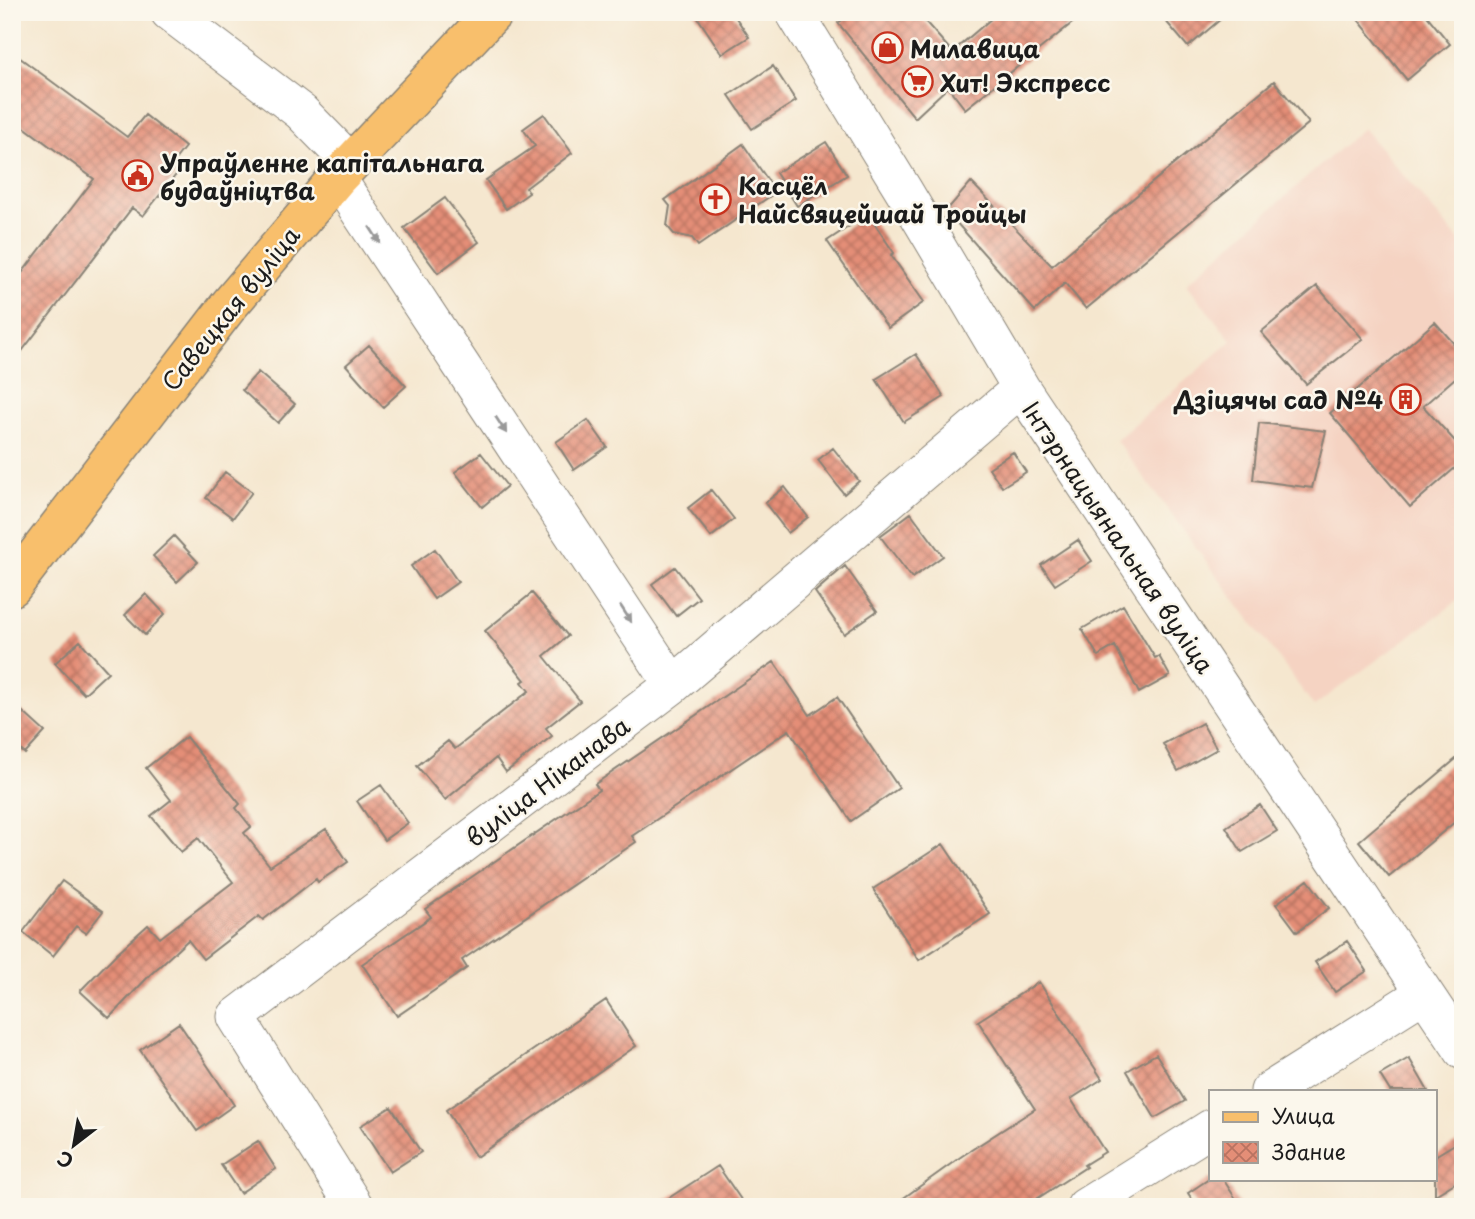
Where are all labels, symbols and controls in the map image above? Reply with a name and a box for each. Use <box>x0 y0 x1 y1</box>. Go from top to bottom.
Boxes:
place label: Милавица <box>910 30 1040 66</box>
shop icon: Милавица <box>870 31 904 65</box>
place label: Хит! Экспресс <box>939 64 1111 100</box>
supermarket icon: Хит! Экспресс <box>900 65 934 99</box>
place label: Упраўленне капітальнага будаўніцтва <box>160 144 485 208</box>
public building icon: Упраўленне капітальнага будаўніцтва <box>120 159 154 193</box>
place label: Касцёл Найсвяцейшай Тройцы <box>738 167 1026 231</box>
church icon: Касцёл Найсвяцейшай Тройцы <box>698 182 732 216</box>
street label: Савецкая вуліца <box>152 218 308 398</box>
one-way arrow <box>368 226 382 244</box>
place label: Дзіцячы сад №4 <box>1173 381 1383 417</box>
building icon: Дзіцячы сад №4 <box>1389 382 1423 416</box>
street label: Інтэрнацыянальная вуліца <box>1014 394 1224 680</box>
one-way arrow <box>494 415 507 434</box>
one-way arrow <box>619 605 632 624</box>
street label: вуліца Ніканава <box>457 707 637 855</box>
legend <box>1209 1090 1436 1180</box>
text: Улица <box>1272 1099 1335 1131</box>
north arrow <box>38 1110 108 1180</box>
text: Здание <box>1272 1135 1346 1167</box>
text: С <box>51 1145 78 1176</box>

